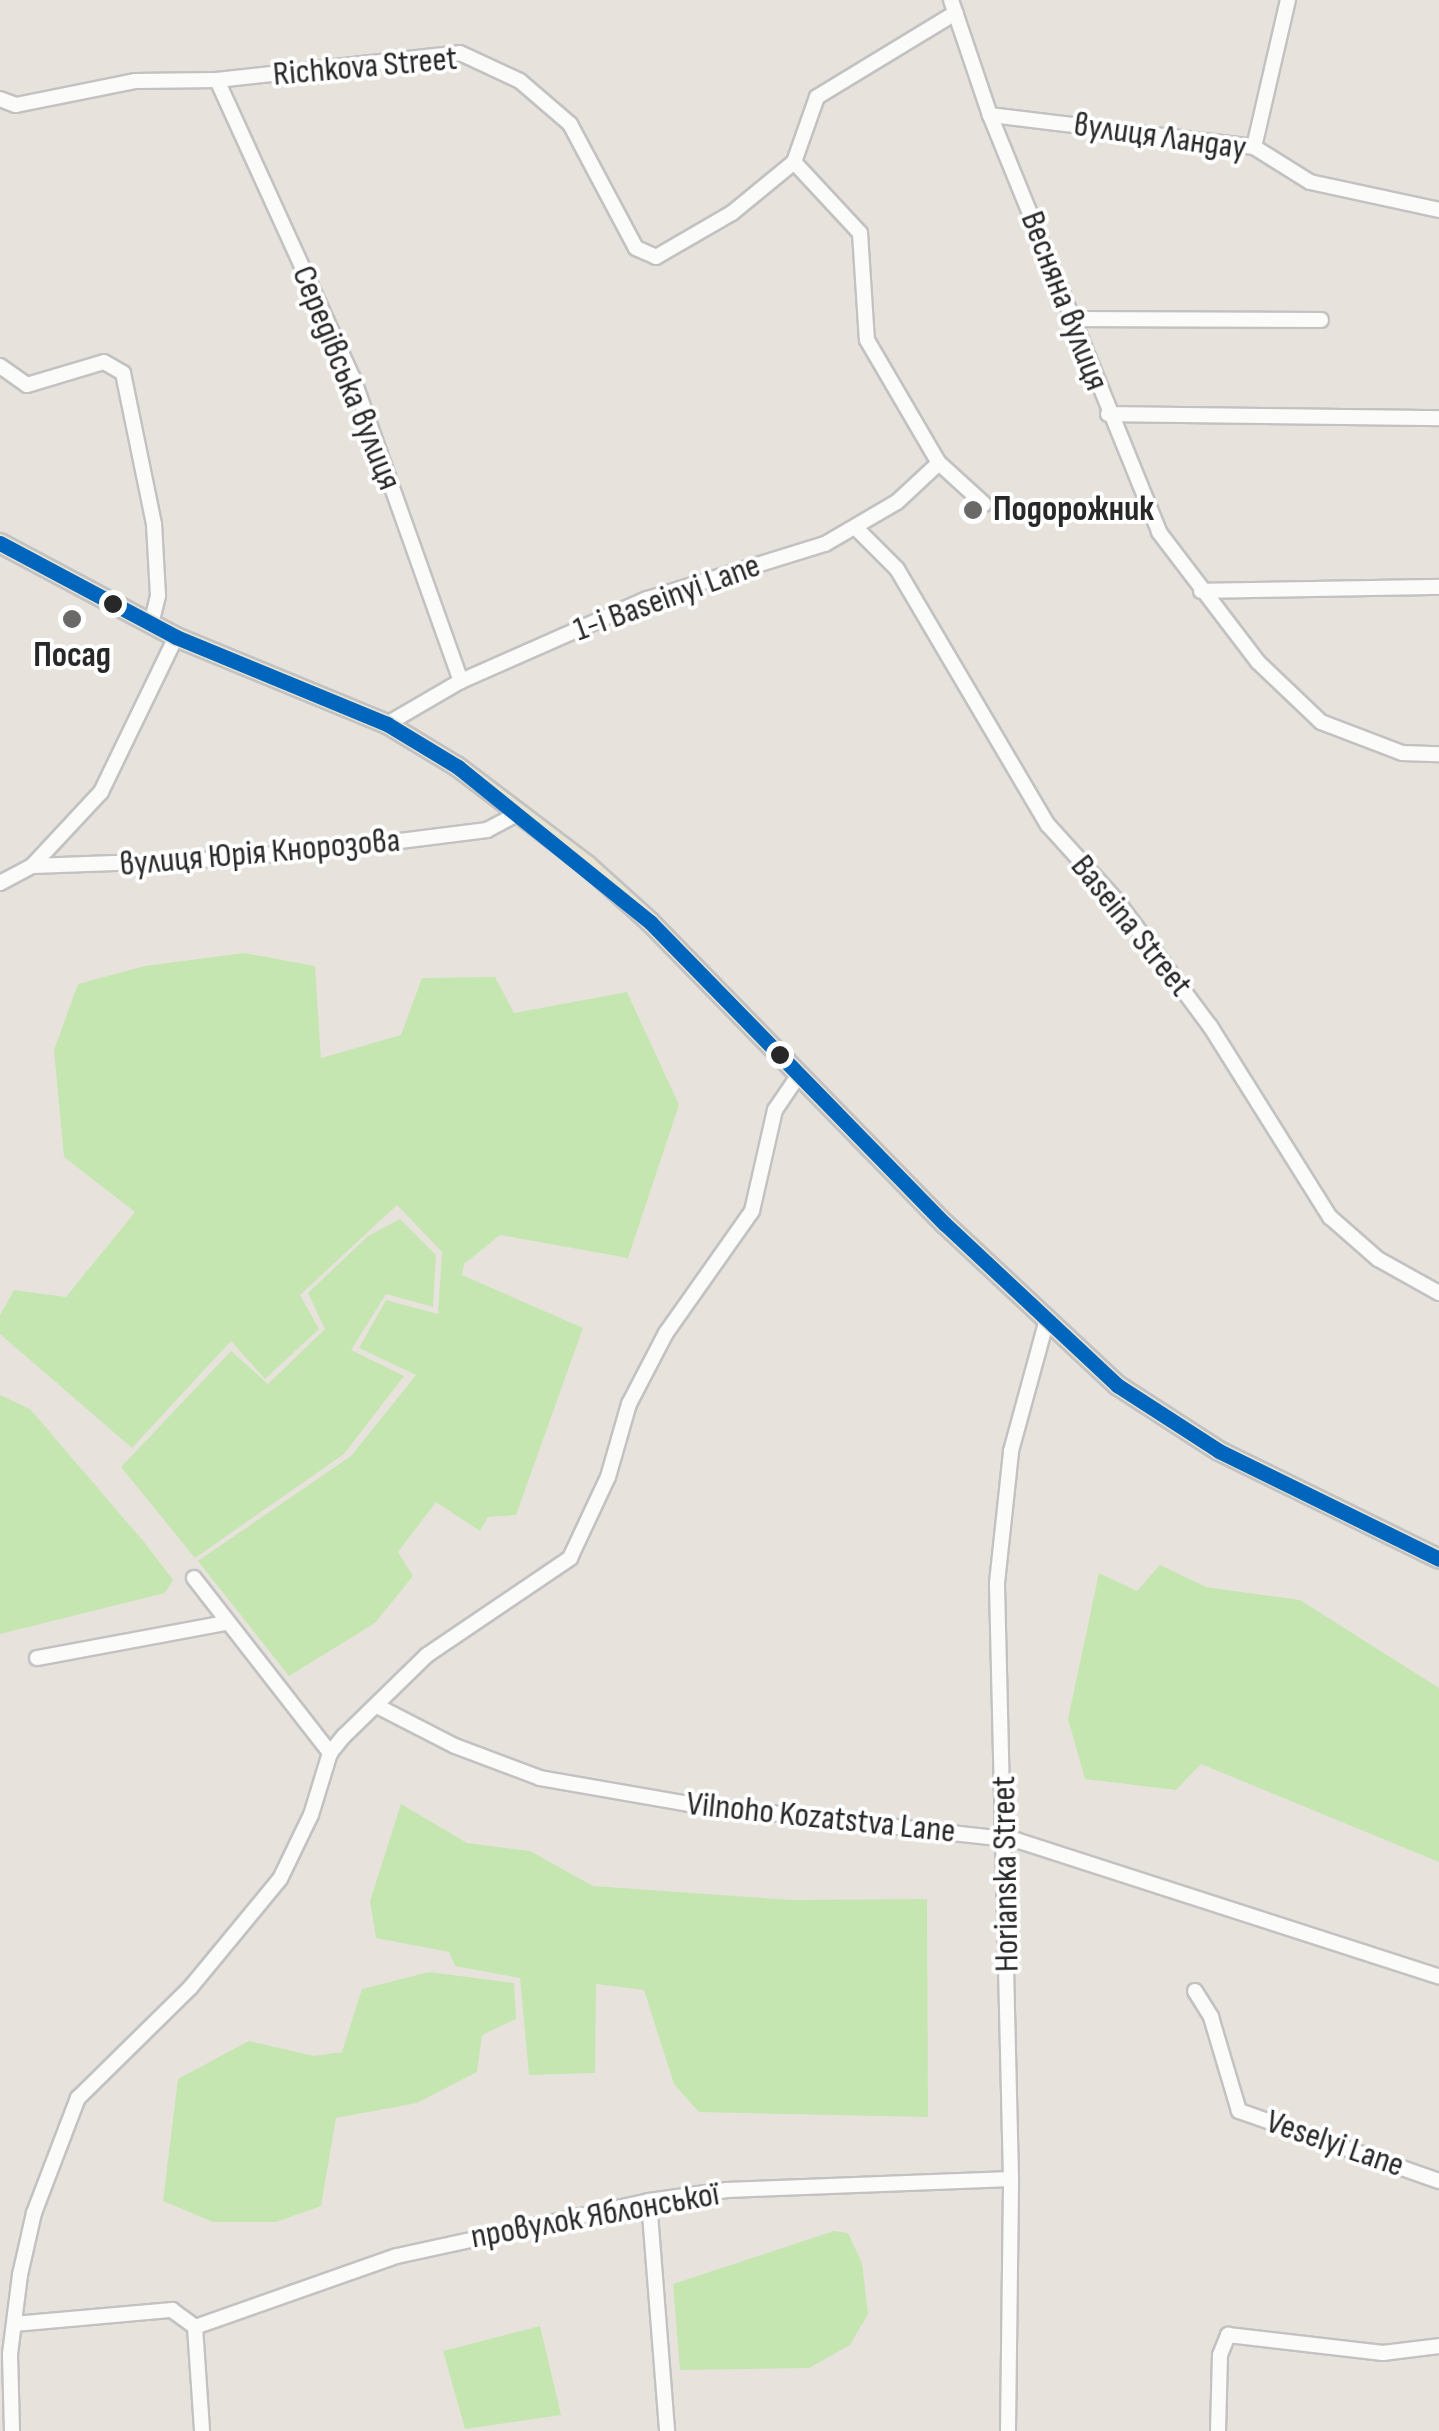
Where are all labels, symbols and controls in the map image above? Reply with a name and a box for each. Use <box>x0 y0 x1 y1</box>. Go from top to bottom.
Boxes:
street label: Richkova Street <box>271 38 459 96</box>
street label: вулиця Ландау <box>1071 104 1249 170</box>
street label: Весняна вулиця <box>1011 205 1117 397</box>
street label: Середівська вулиця <box>282 260 410 496</box>
place label: Подорожник <box>993 489 1154 531</box>
marker: Подорожник <box>962 499 984 521</box>
street label: 1-i Baseinyi Lane <box>568 545 766 651</box>
unlabelled marker <box>103 594 123 614</box>
marker: Посад <box>61 608 83 630</box>
place label: Посад <box>33 635 111 677</box>
street label: вулиця Юрія Кнорозова <box>118 820 402 886</box>
street label: Baseina Street <box>1061 847 1201 1005</box>
unlabelled marker <box>770 1045 790 1065</box>
street label: Horianska Street <box>983 1776 1029 1972</box>
street label: Vilnoho Kozatstva Lane <box>684 1783 958 1853</box>
street label: Veselyi Lane <box>1261 2101 1409 2187</box>
street label: провулок Яблонської <box>468 2174 722 2258</box>

